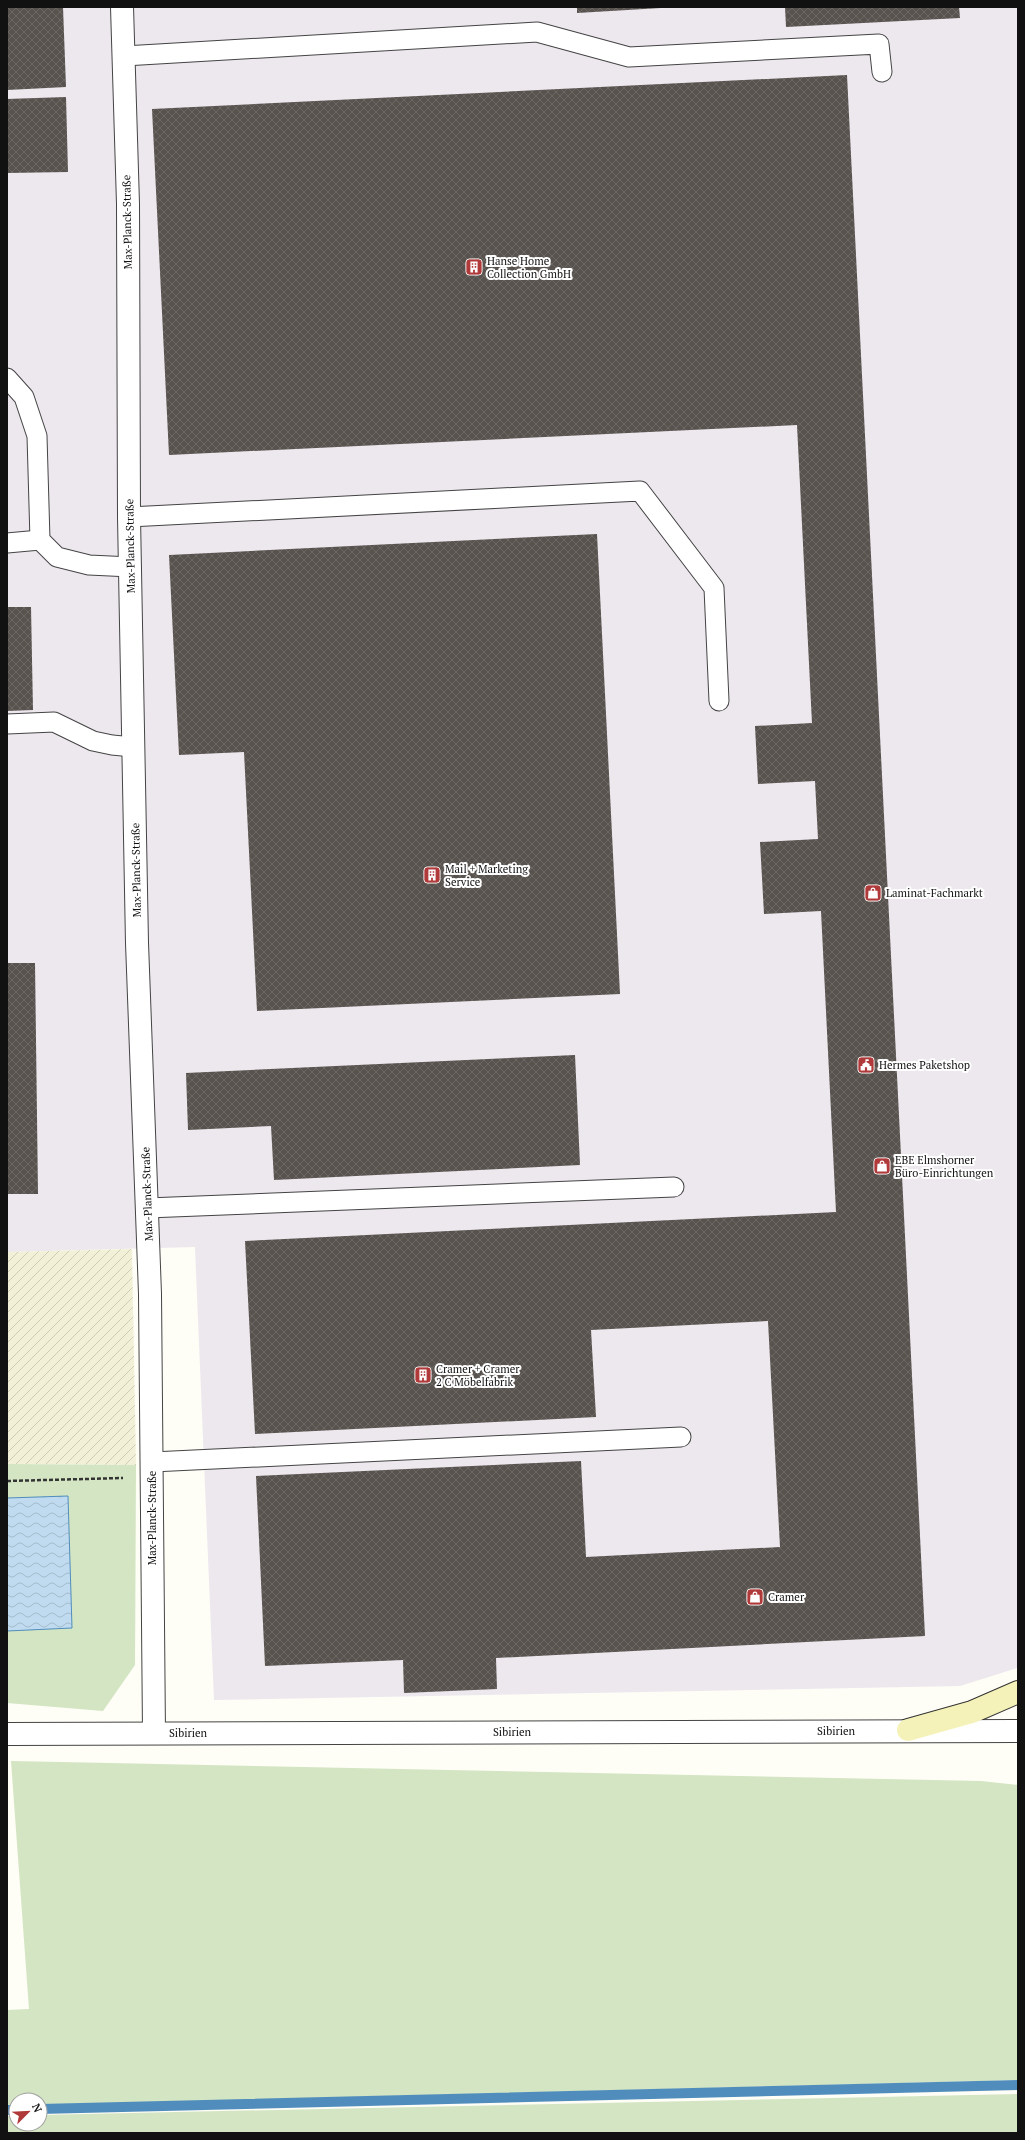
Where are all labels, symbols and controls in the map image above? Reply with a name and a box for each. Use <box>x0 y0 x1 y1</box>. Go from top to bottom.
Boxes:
street label: Max-Planck-Straße <box>119 174 135 269</box>
place label: Hanse Home Collection GmbH <box>487 254 571 281</box>
building icon: Hanse Home Collection GmbH <box>464 257 484 277</box>
street label: Max-Planck-Straße <box>122 498 138 593</box>
street label: Max-Planck-Straße <box>128 822 144 917</box>
place label: Mail + Marketing Service <box>445 862 528 889</box>
building icon: Mail + Marketing Service <box>422 865 442 885</box>
shop icon: Laminat-Fachmarkt <box>863 883 883 903</box>
place label: Laminat-Fachmarkt <box>886 886 983 900</box>
public building icon: Hermes Paketshop <box>856 1055 876 1075</box>
place label: Hermes Paketshop <box>879 1058 970 1072</box>
street label: Max-Planck-Straße <box>138 1146 156 1241</box>
place label: EBE Elmshorner Büro-Einrichtungen <box>895 1153 994 1180</box>
shop icon: EBE Elmshorner Büro-Einrichtungen <box>872 1156 892 1176</box>
place label: Cramer + Cramer 2 C Möbelfabrik <box>436 1362 520 1389</box>
building icon: Cramer + Cramer 2 C Möbelfabrik <box>413 1365 433 1385</box>
street label: Max-Planck-Straße <box>145 1470 159 1565</box>
shop icon: Cramer <box>745 1587 765 1607</box>
place label: Cramer <box>768 1590 805 1604</box>
street label: Sibirien <box>817 1724 856 1738</box>
street label: Sibirien <box>493 1725 532 1739</box>
street label: Sibirien <box>169 1726 208 1740</box>
north arrow <box>8 2092 48 2132</box>
text: N <box>29 2101 45 2115</box>

